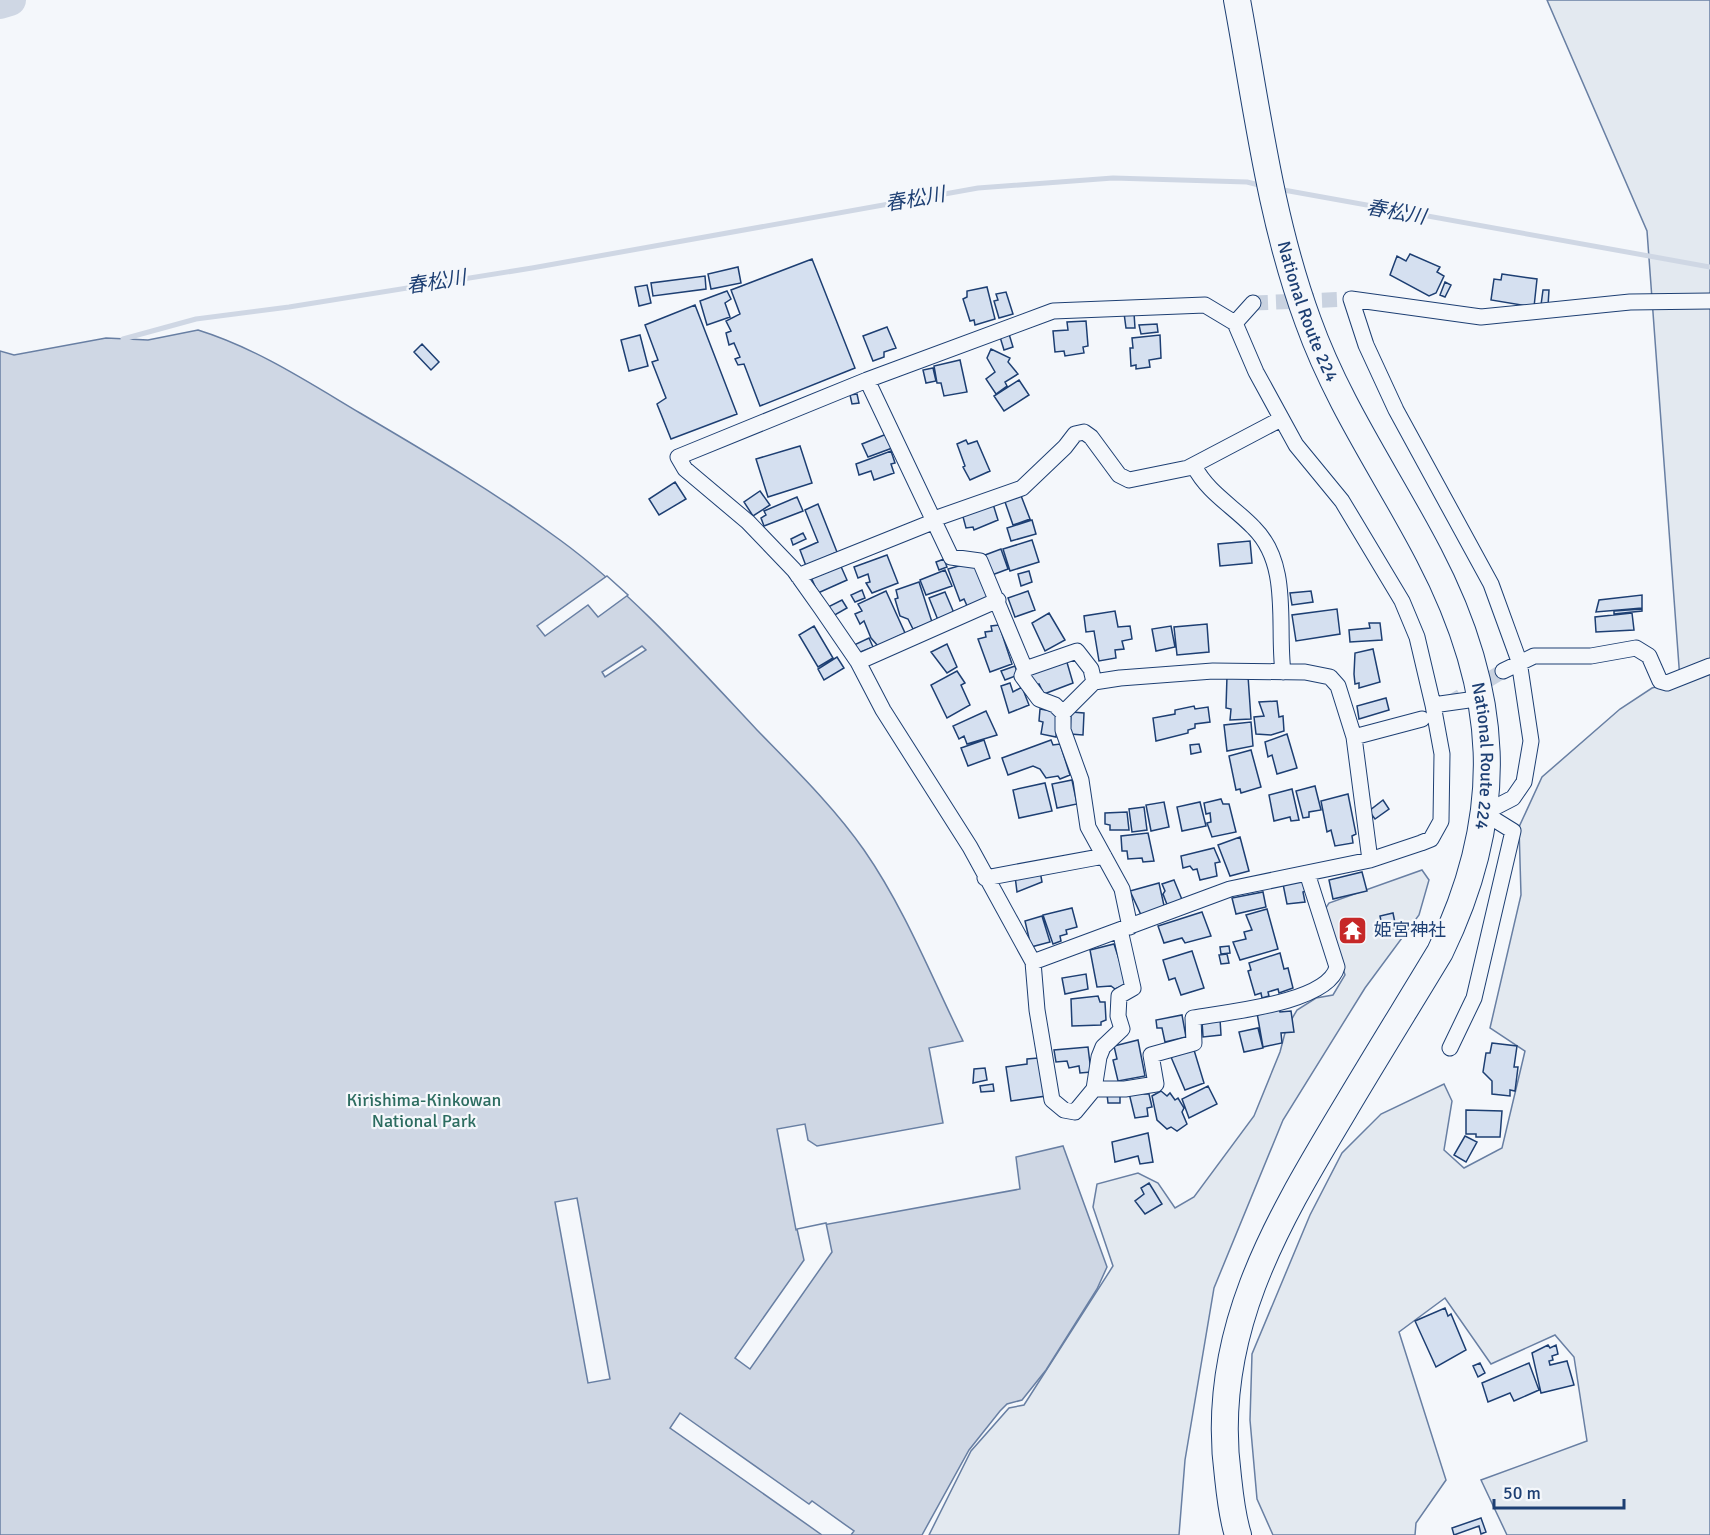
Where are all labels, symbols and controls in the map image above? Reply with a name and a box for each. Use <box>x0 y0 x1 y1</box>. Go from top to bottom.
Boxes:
water label: 春松川 <box>883 181 949 217</box>
water label: 春松川 <box>1364 194 1430 230</box>
street label: National Route 224 <box>1273 239 1343 386</box>
water label: 春松川 <box>404 265 470 299</box>
street label: National Route 224 <box>1467 680 1498 832</box>
temple icon: 姫宮神社 <box>1337 914 1369 946</box>
place label: 姫宮神社 <box>1374 919 1446 941</box>
park label: Kirishima-Kinkowan National Park <box>347 1089 501 1132</box>
scale bar <box>1494 1472 1624 1510</box>
text: 50 m <box>1503 1482 1541 1504</box>

